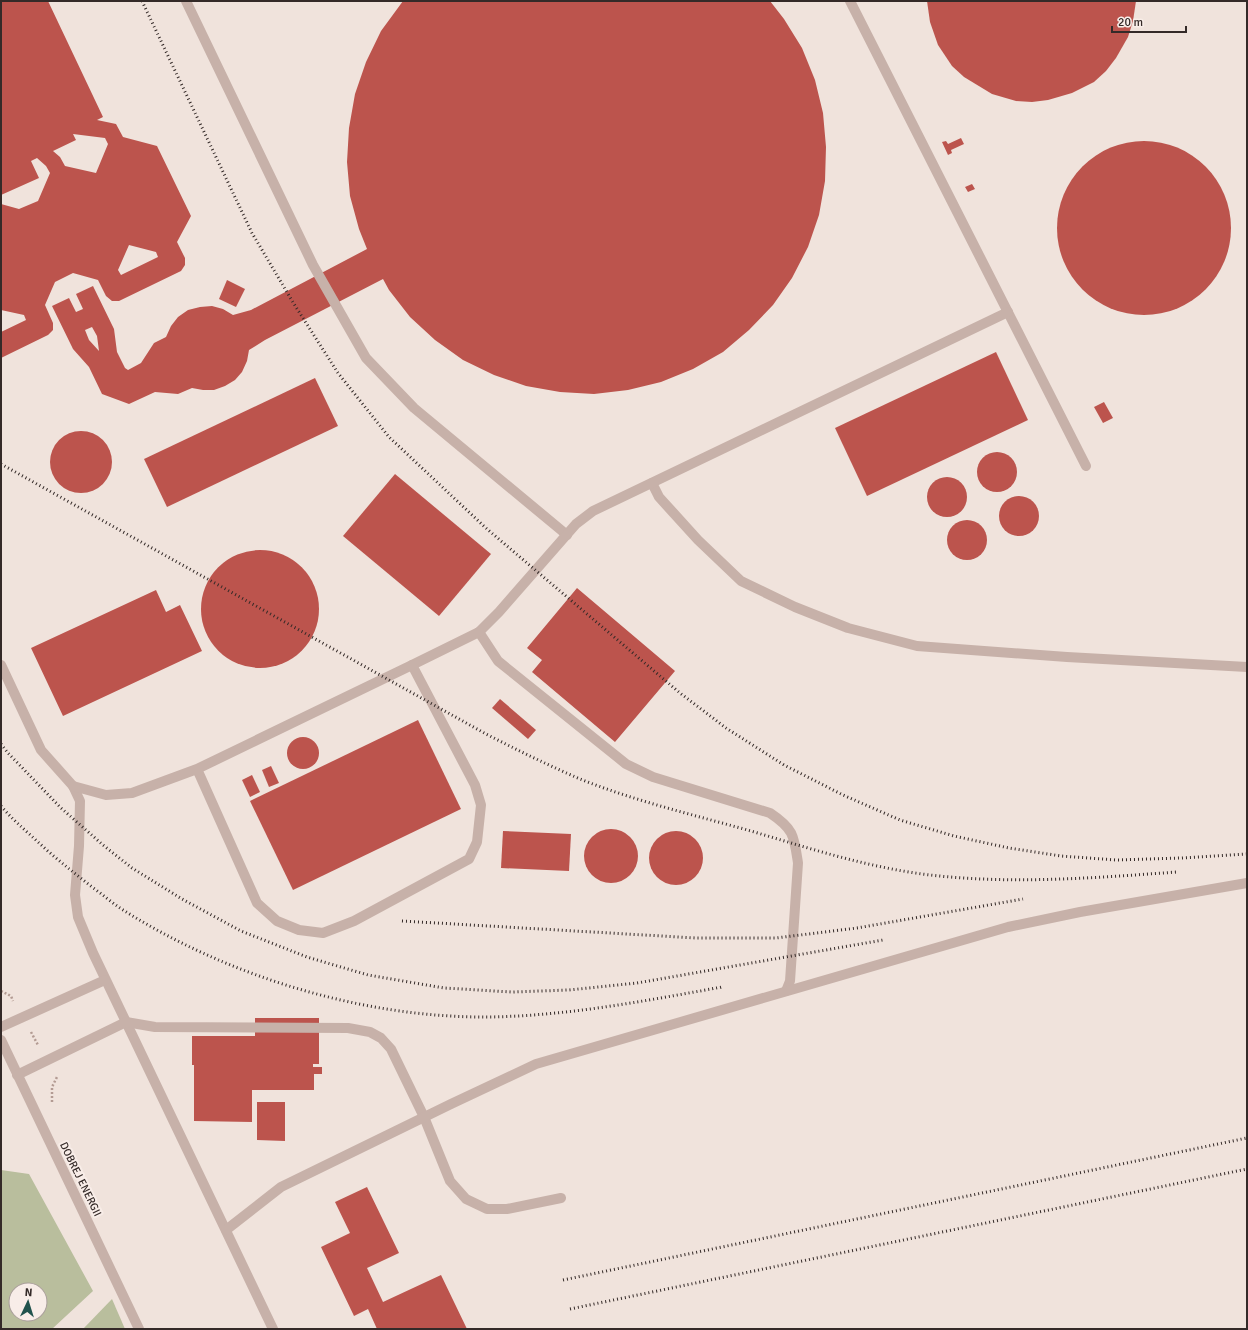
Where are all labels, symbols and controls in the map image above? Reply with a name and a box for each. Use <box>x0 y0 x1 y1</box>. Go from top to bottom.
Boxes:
scale bar <box>1112 8 1186 34</box>
text: 20 m <box>1118 15 1143 30</box>
street label: DOBREJ ENERGII <box>57 1140 104 1219</box>
north arrow <box>8 1282 48 1322</box>
text: N <box>24 1286 33 1299</box>

